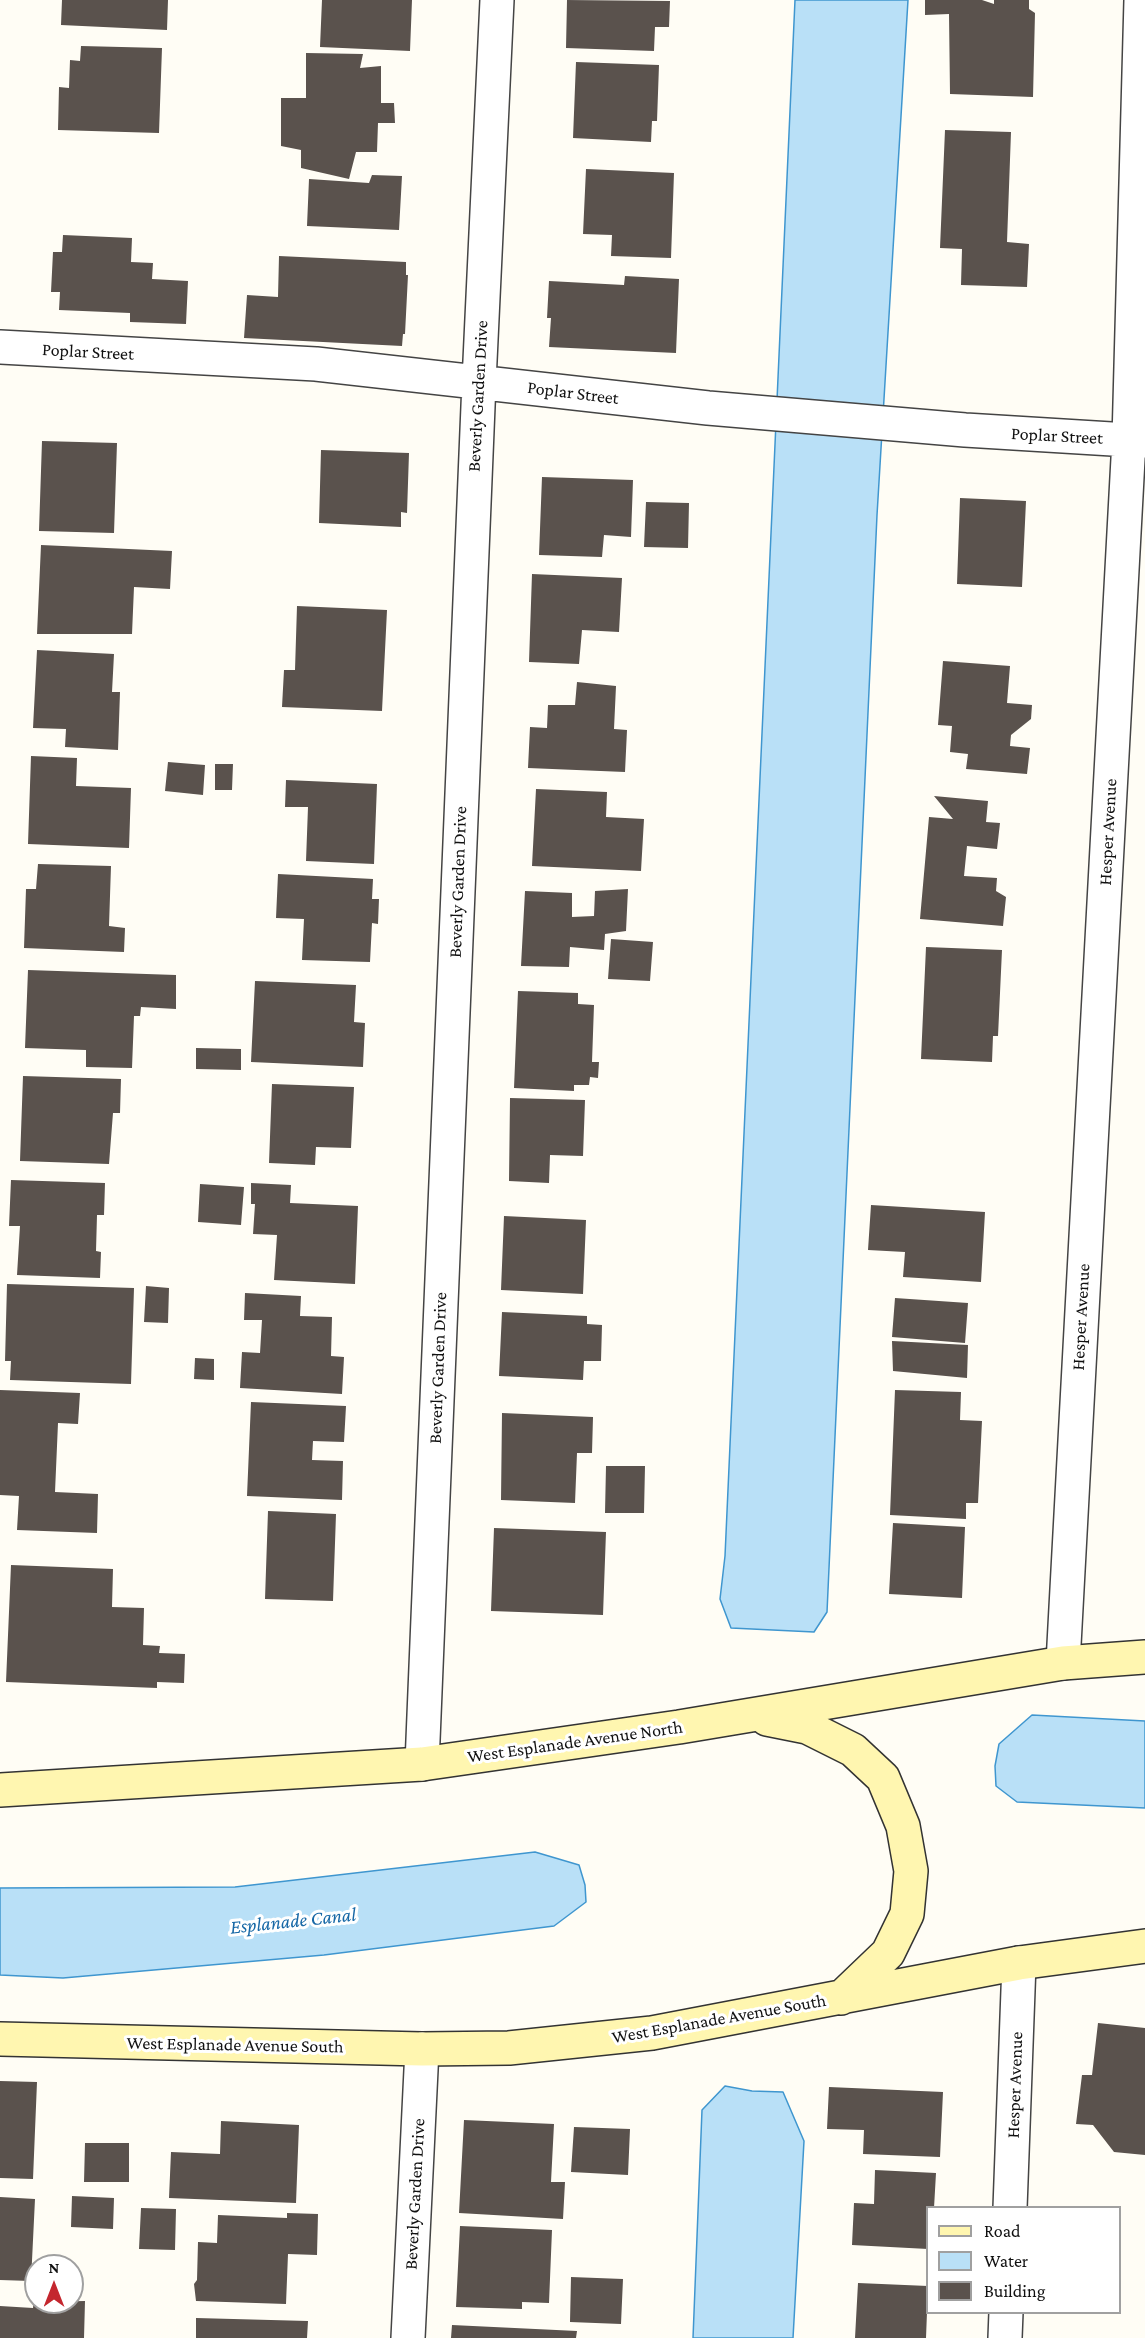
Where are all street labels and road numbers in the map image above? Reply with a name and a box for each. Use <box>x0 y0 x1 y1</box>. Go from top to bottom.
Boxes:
street label: Beverly Garden Drive <box>463 320 493 472</box>
street label: Poplar Street <box>41 339 135 365</box>
street label: Poplar Street <box>526 377 620 409</box>
street label: Poplar Street <box>1010 423 1104 449</box>
street label: Hesper Avenue <box>1094 778 1122 886</box>
street label: Beverly Garden Drive <box>445 806 471 958</box>
street label: Hesper Avenue <box>1067 1263 1095 1371</box>
street label: Beverly Garden Drive <box>425 1292 451 1444</box>
street label: West Esplanade Avenue North <box>466 1716 684 1768</box>
street label: West Esplanade Avenue South <box>610 1990 828 2048</box>
street label: Hesper Avenue <box>1002 2031 1028 2139</box>
street label: West Esplanade Avenue South <box>126 2032 344 2058</box>
street label: Beverly Garden Drive <box>400 2118 430 2270</box>

